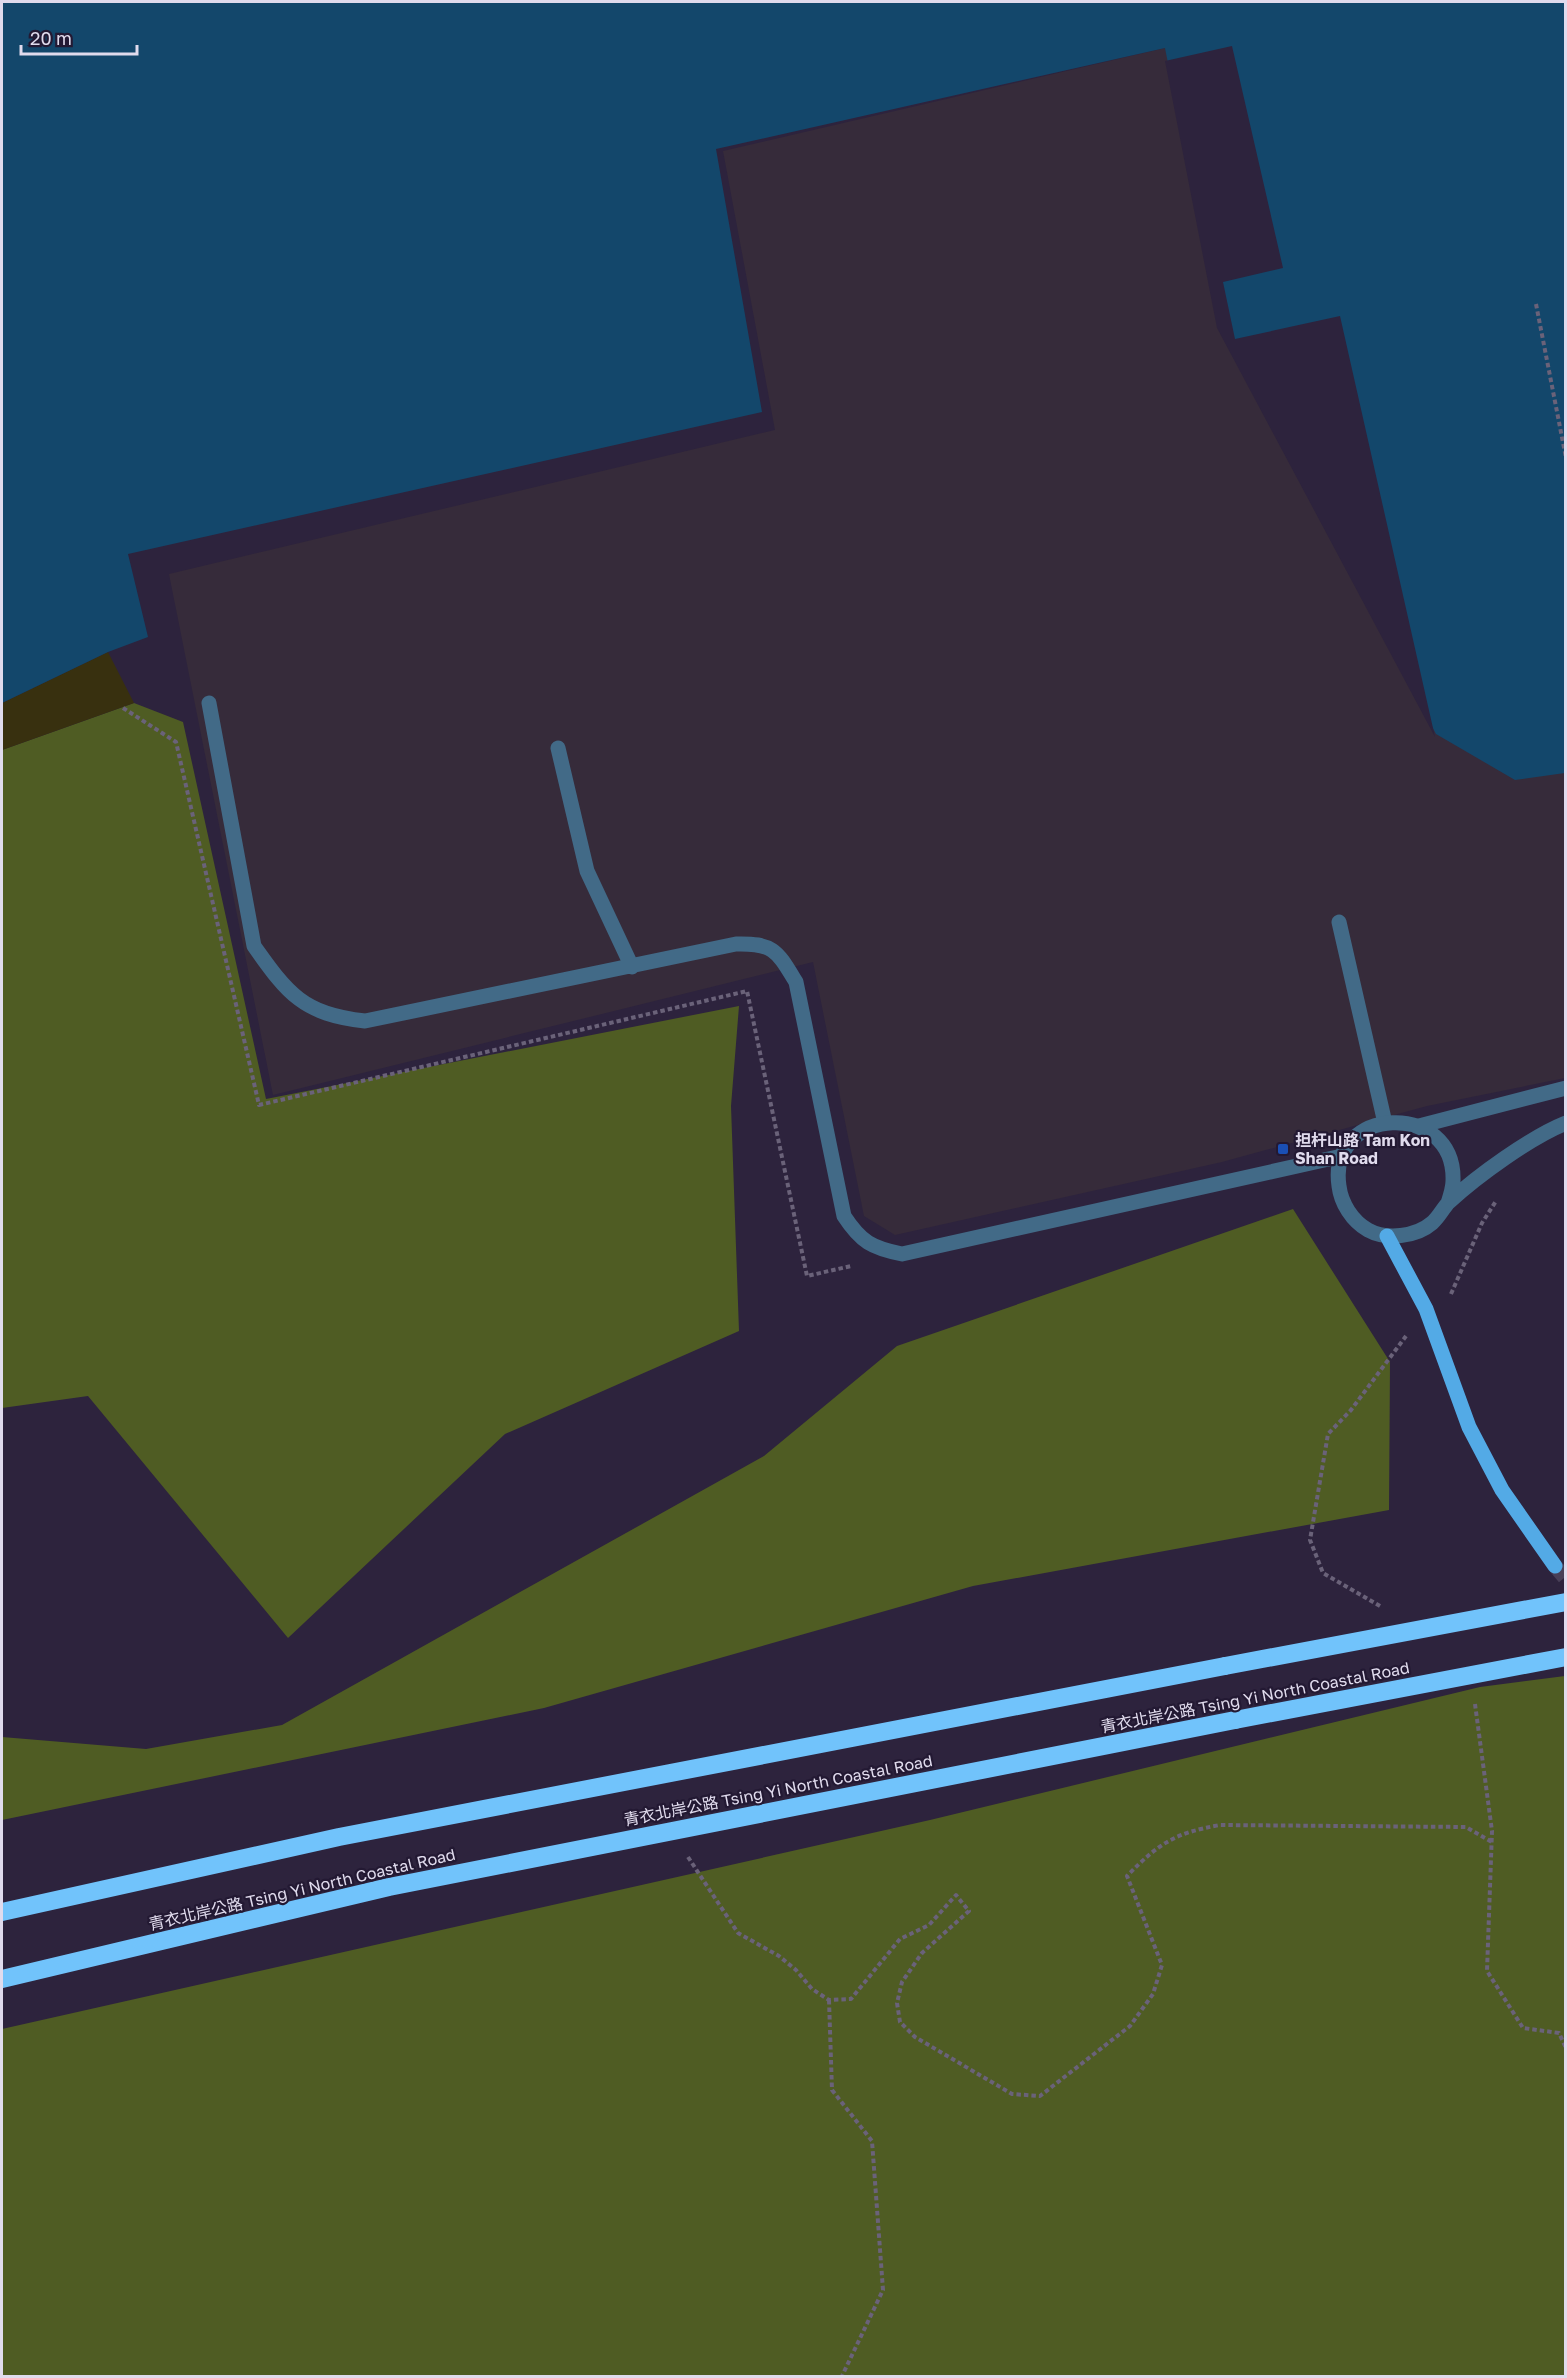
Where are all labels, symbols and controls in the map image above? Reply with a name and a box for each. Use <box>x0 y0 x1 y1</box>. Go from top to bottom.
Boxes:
scale bar <box>21 18 136 56</box>
text: 20 m <box>30 27 72 49</box>
place label: 担杆山路 Tam Kon Shan Road <box>1295 1130 1430 1168</box>
marker: 担杆山路 Tam Kon Shan Road <box>1276 1142 1290 1156</box>
street label: 青衣北岸公路 Tsing Yi North Coastal Road <box>1099 1657 1411 1737</box>
street label: 青衣北岸公路 Tsing Yi North Coastal Road <box>622 1750 934 1830</box>
street label: 青衣北岸公路 Tsing Yi North Coastal Road <box>147 1844 457 1934</box>

